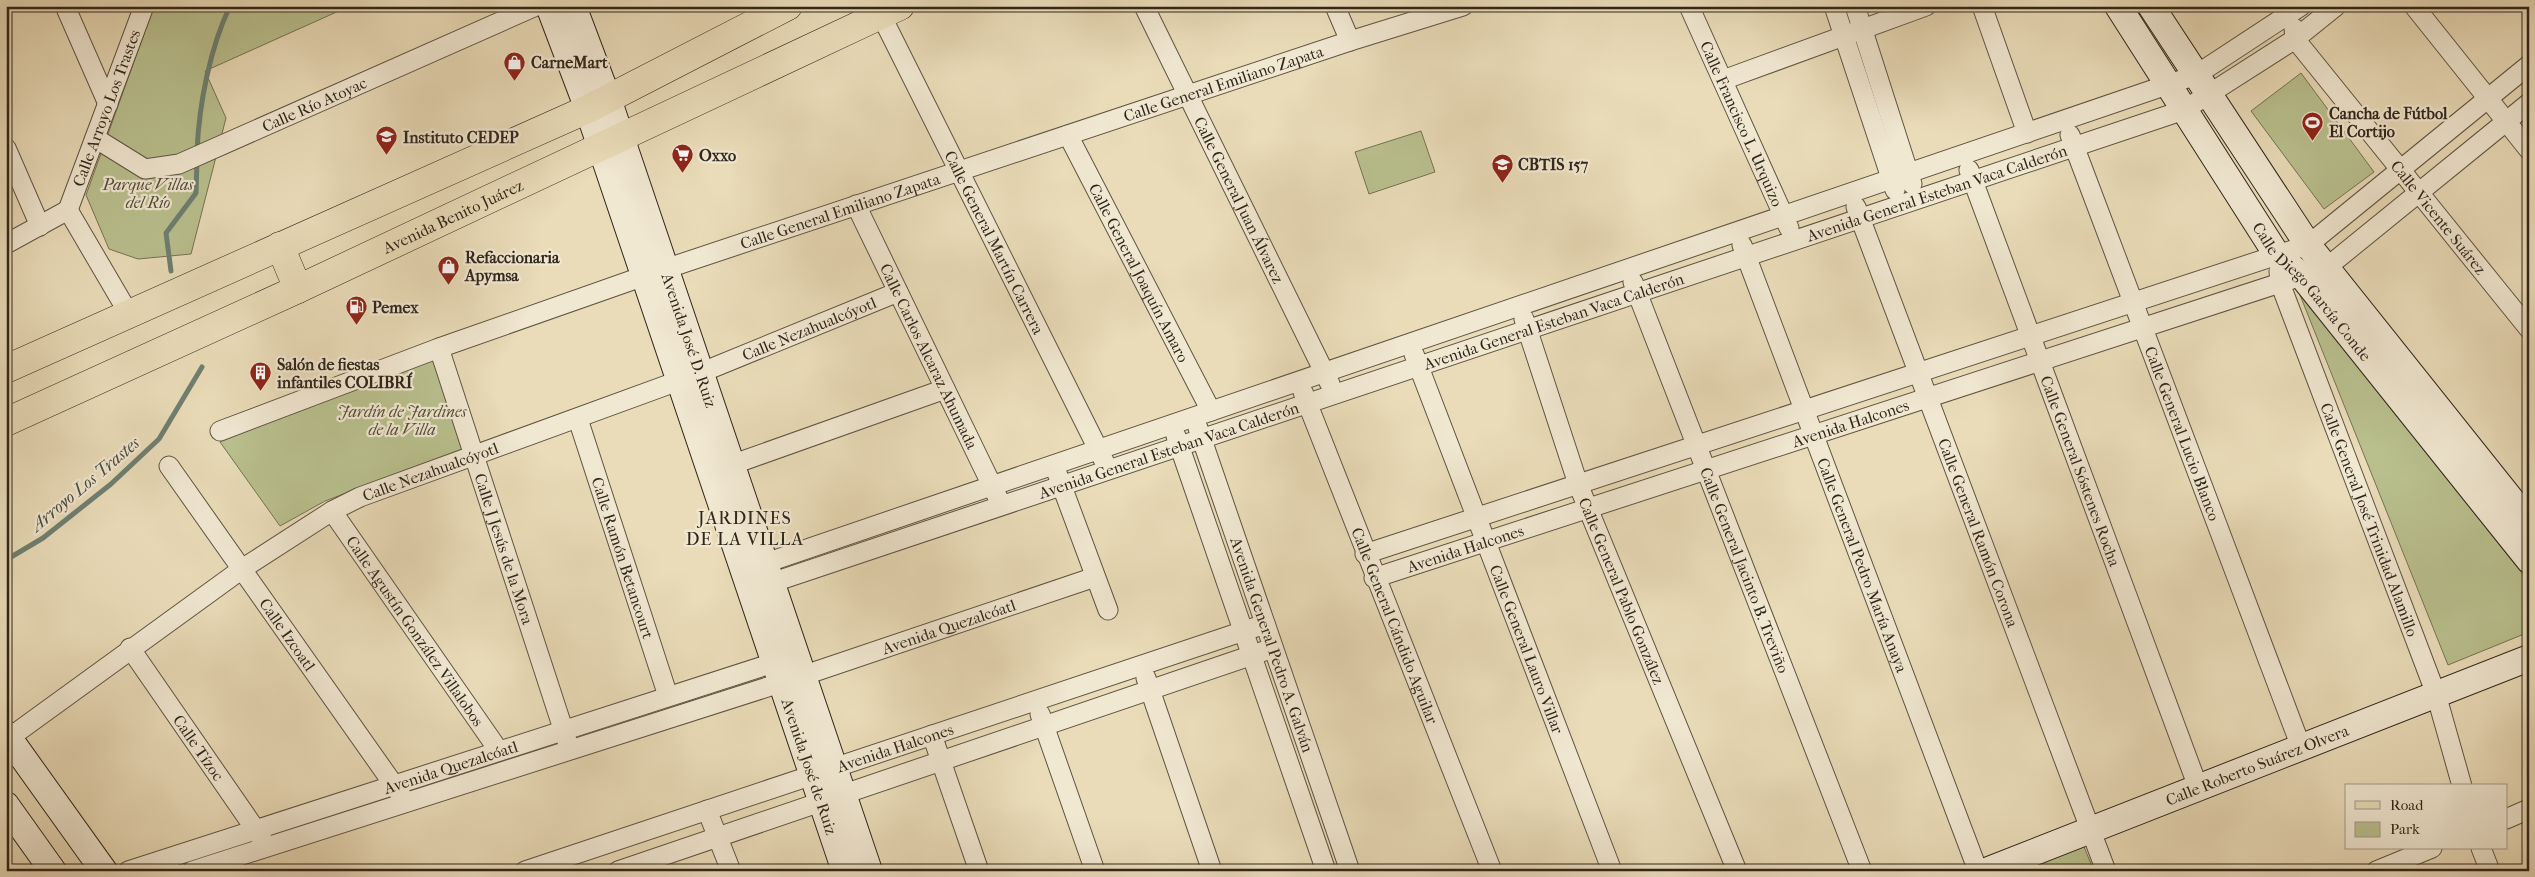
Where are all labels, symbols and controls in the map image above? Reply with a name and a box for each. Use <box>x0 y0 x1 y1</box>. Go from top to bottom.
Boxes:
street label: Calle Arroyo Los Trastes <box>69 27 144 189</box>
street label: Calle Francisco L. Urquizo <box>1696 38 1787 209</box>
street label: Calle General Emiliano Zapata <box>1121 41 1326 126</box>
shop icon: CarneMart <box>503 50 527 81</box>
place label: CarneMart <box>531 53 608 72</box>
street label: Calle Río Atoyac <box>259 73 370 136</box>
place label: Cancha de Fútbol El Cortijo <box>2329 104 2448 141</box>
sports icon: Cancha de Fútbol El Cortijo <box>2301 110 2325 141</box>
street label: Calle General Juan Álvarez <box>1190 114 1288 286</box>
school or university icon: Instituto CEDEP <box>375 125 399 156</box>
place label: Instituto CEDEP <box>403 128 519 147</box>
street label: Avenida General Esteban Vaca Calderón <box>1803 141 2070 246</box>
supermarket icon: Oxxo <box>671 143 695 174</box>
place label: Oxxo <box>699 146 736 165</box>
street label: Calle General Martín Carrera <box>940 147 1048 338</box>
school or university icon: CBTIS 157 <box>1490 152 1514 183</box>
place label: CBTIS 157 <box>1518 155 1588 174</box>
street label: Calle Vicente Suárez <box>2387 157 2490 278</box>
street label: Calle General Emiliano Zapata <box>738 169 943 253</box>
park label: Parque Villas del Río <box>102 175 194 212</box>
street label: Avenida Benito Juárez <box>379 176 526 258</box>
street label: Calle General Joaquín Amaro <box>1085 180 1193 365</box>
street label: Calle Diego García Conde <box>2248 219 2375 365</box>
place label: Refaccionaria Apymsa <box>464 248 560 286</box>
shop icon: Refaccionaria Apymsa <box>437 254 461 285</box>
street label: Calle Carlos Alcaraz Ahumada <box>876 261 982 453</box>
street label: Avenida General Esteban Vaca Calderón <box>1420 269 1687 374</box>
street label: Avenida José D. Ruiz <box>657 270 721 410</box>
street label: Calle Nezahualcóyotl <box>739 293 880 365</box>
fuel station icon: Pemex <box>344 295 368 326</box>
place label: Pemex <box>372 298 419 317</box>
street label: Calle General Lucio Blanco <box>2141 344 2224 524</box>
place label: Salón de fiestas infantiles COLIBRÍ <box>276 355 413 392</box>
building icon: Salón de fiestas infantiles COLIBRÍ <box>249 361 273 392</box>
street label: Calle General Sóstenes Rocha <box>2036 373 2124 570</box>
street label: Avenida Halcones <box>1789 395 1911 452</box>
street label: Avenida General Esteban Vaca Calderón <box>1035 398 1302 503</box>
street label: Calle General José Trinidad Alamillo <box>2316 400 2422 639</box>
park label: Jardín de Jardines de la Villa <box>338 402 467 439</box>
water label: Arroyo Los Trastes <box>25 433 144 537</box>
street label: Calle General Ramón Corona <box>1934 436 2023 630</box>
street label: Calle Nezahualcóyotl <box>360 438 501 505</box>
street label: Calle General Pedro María Anaya <box>1813 455 1911 676</box>
street label: Calle General Jacinto B. Treviño <box>1696 465 1793 676</box>
street label: Calle J Jesús de la Mora <box>470 471 538 627</box>
street label: Calle Ramón Betancourt <box>588 475 658 642</box>
street label: Calle General Pablo González <box>1575 495 1668 687</box>
district label: JARDINES DE LA VILLA <box>686 508 804 550</box>
street label: Avenida Halcones <box>1404 521 1526 577</box>
street label: Calle General Cándido Aguilar <box>1347 525 1442 727</box>
street label: Calle Agustín González Villalobos <box>342 532 488 730</box>
street label: Avenida General Pedro A. Galván <box>1226 534 1318 756</box>
street label: Calle General Lauro Villar <box>1486 562 1568 737</box>
street label: Calle Izcoatl <box>255 595 320 675</box>
street label: Avenida Quezalcóatl <box>879 595 1019 659</box>
street label: Avenida José de Ruiz <box>777 695 841 837</box>
street label: Calle Tízoc <box>169 711 228 784</box>
street label: Avenida Halcones <box>833 720 956 777</box>
street label: Calle Roberto Suárez Olvera <box>2163 721 2352 810</box>
street label: Avenida Quezalcóatl <box>380 737 521 798</box>
legend <box>2345 784 2508 850</box>
text: Road <box>2390 796 2424 814</box>
text: Park <box>2390 820 2420 838</box>

